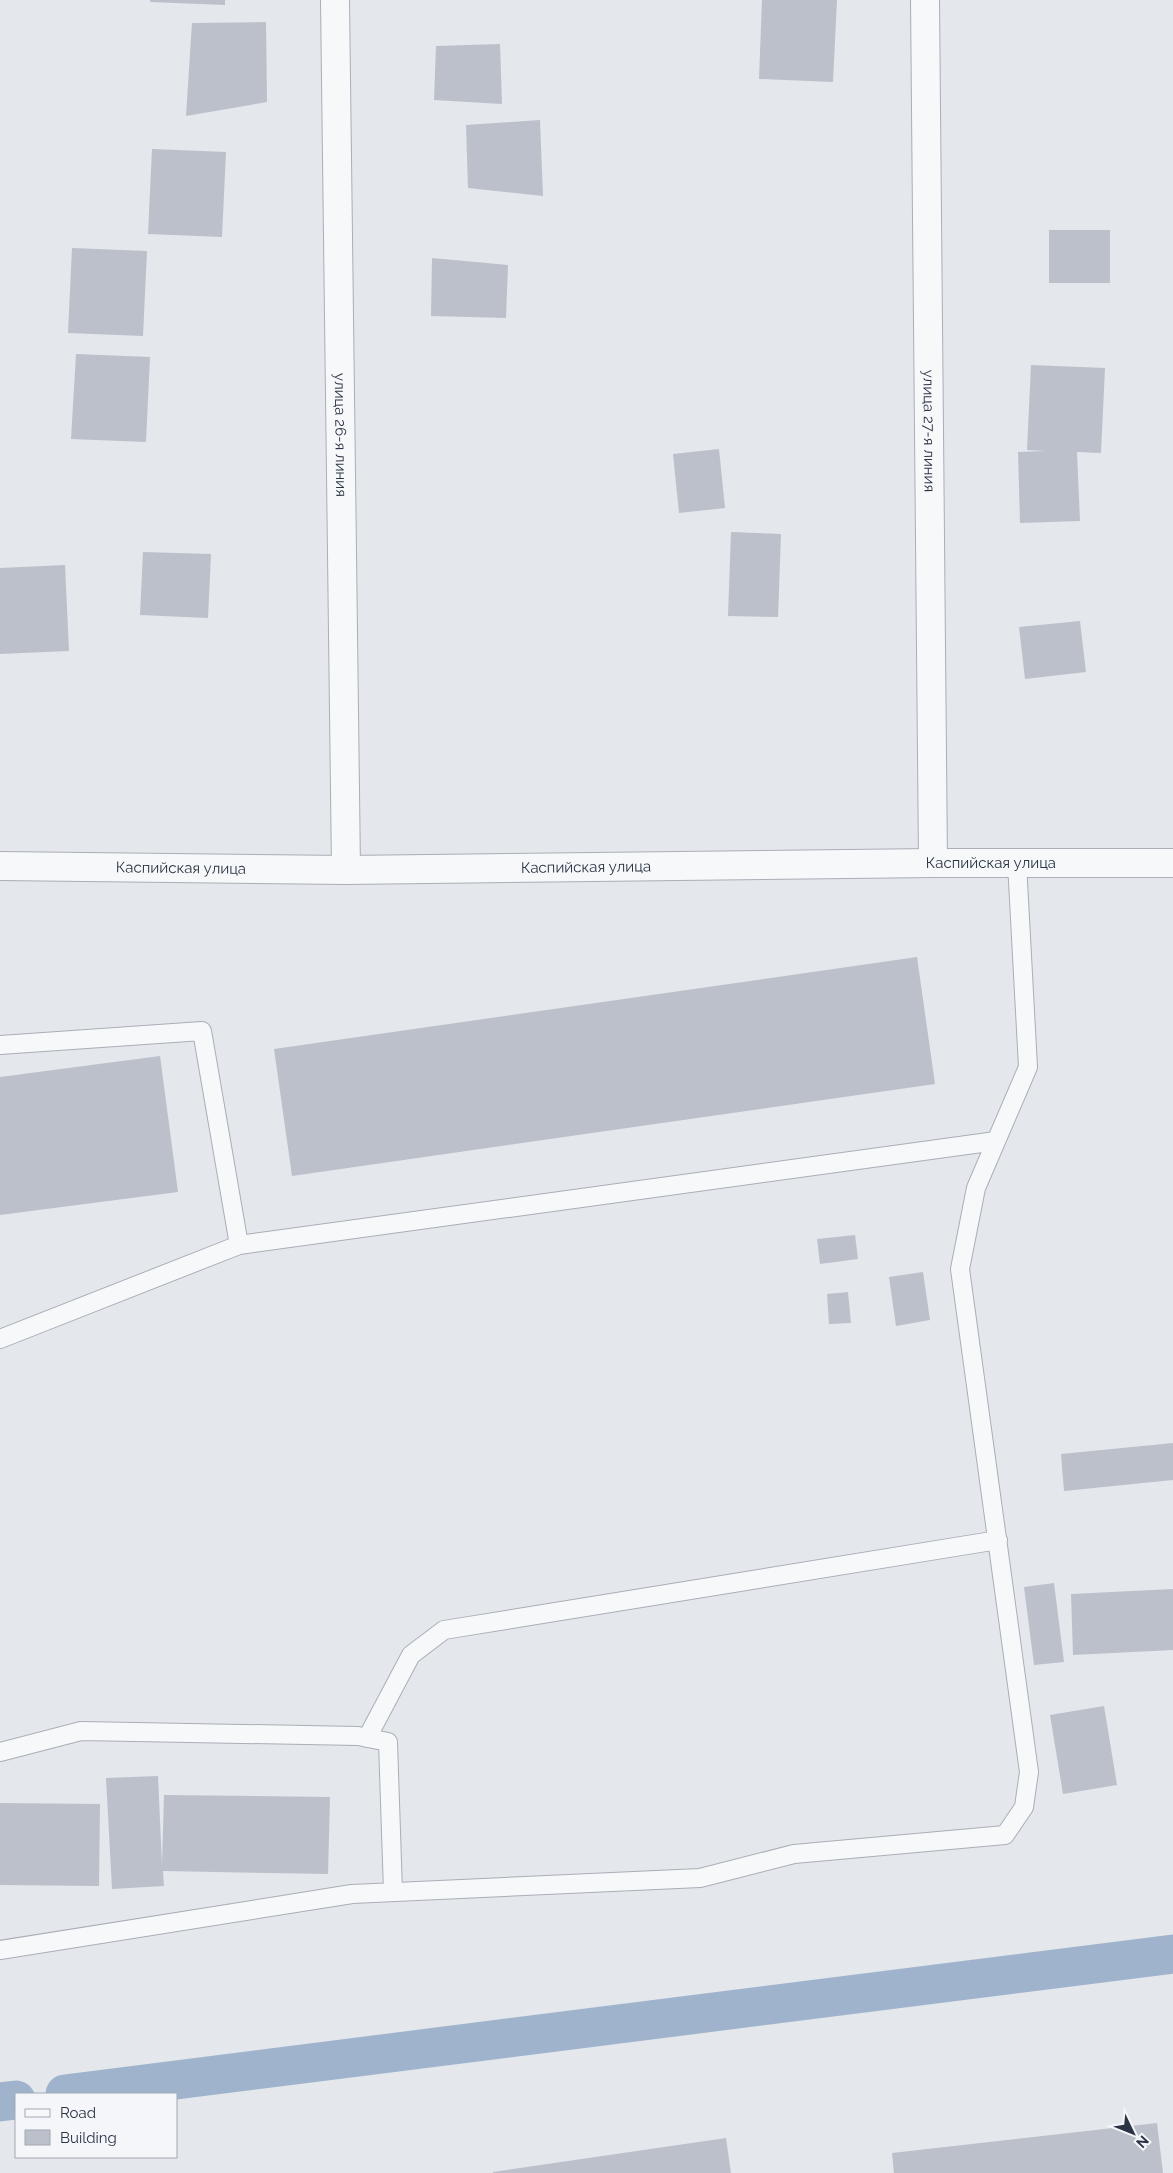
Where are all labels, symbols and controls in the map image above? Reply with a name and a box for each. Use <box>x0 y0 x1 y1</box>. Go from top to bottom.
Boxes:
street label: улица 27-я линия <box>919 370 939 492</box>
street label: улица 26-я линия <box>331 373 350 497</box>
street label: Каспийская улица <box>926 854 1056 872</box>
street label: Каспийская улица <box>521 857 651 877</box>
street label: Каспийская улица <box>116 858 246 878</box>
legend <box>15 2093 178 2158</box>
text: Road <box>60 2104 96 2122</box>
north arrow <box>1108 2108 1158 2158</box>
text: Building <box>60 2129 117 2147</box>
text: N <box>1133 2133 1152 2151</box>

